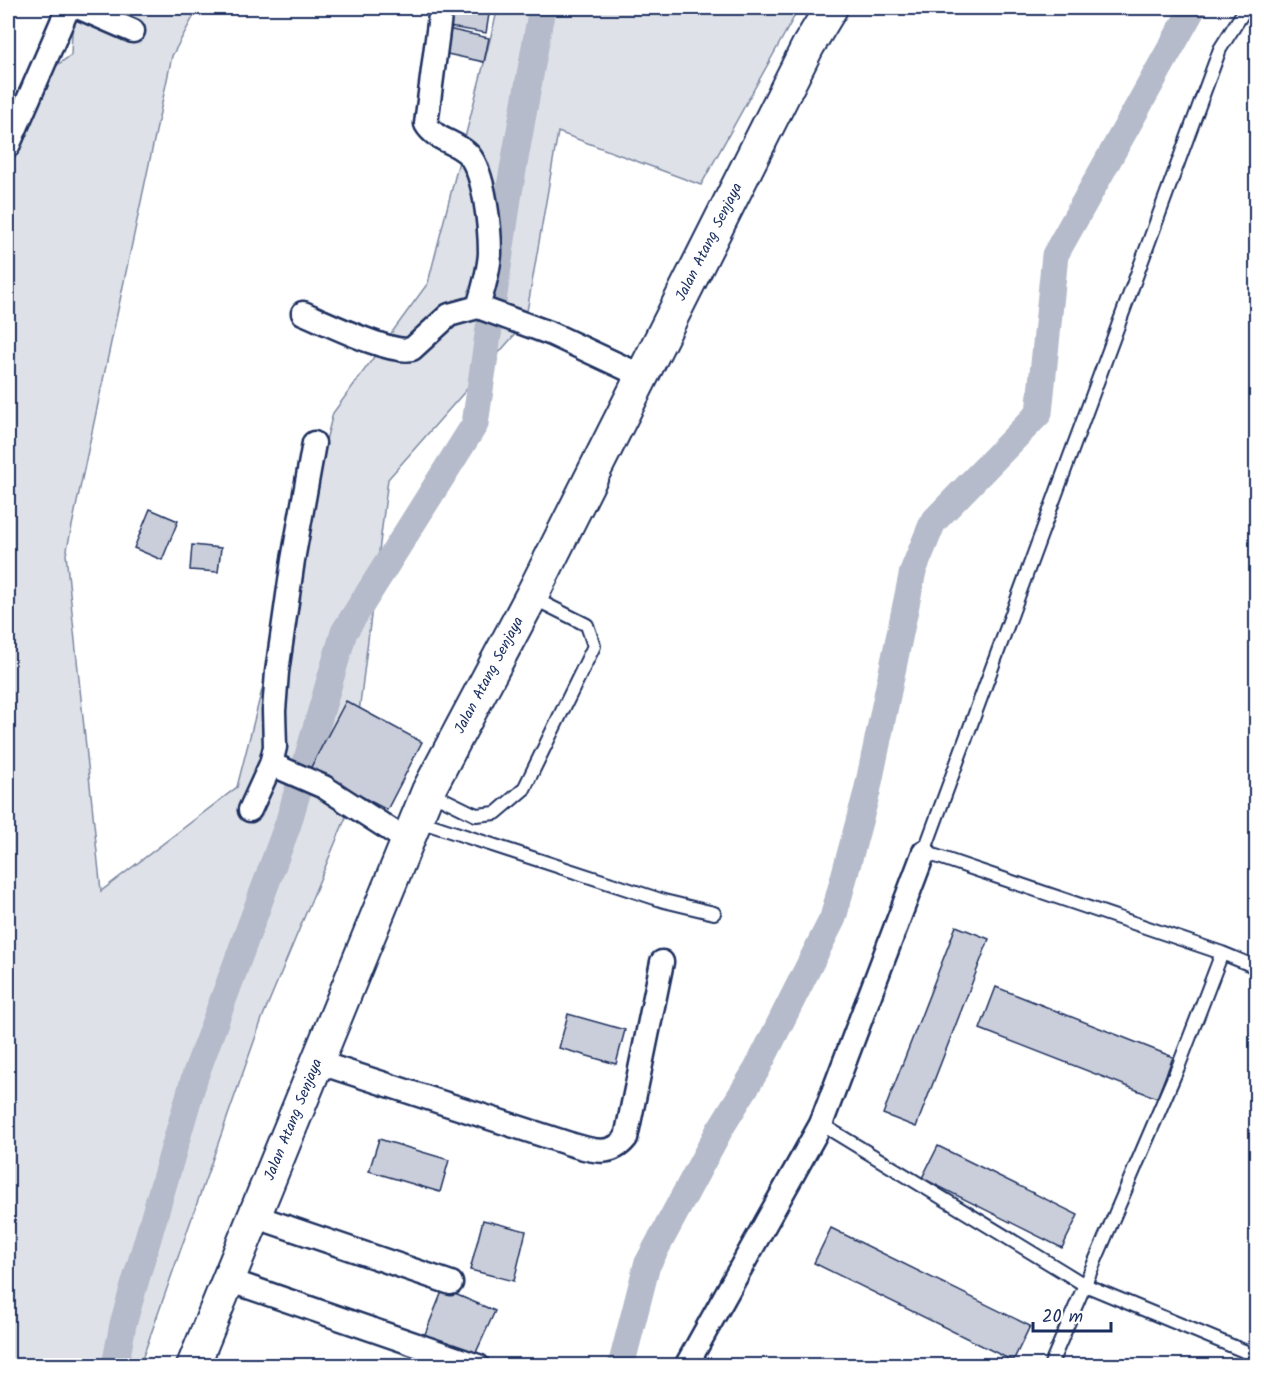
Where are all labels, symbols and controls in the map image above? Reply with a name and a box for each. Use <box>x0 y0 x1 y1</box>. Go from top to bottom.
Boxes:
street label: Jalan Atang Senjaya <box>670 179 749 305</box>
street label: Jalan Atang Senjaya <box>448 613 530 738</box>
street label: Jalan Atang Senjaya <box>258 1055 329 1184</box>
scale bar <box>1033 1295 1111 1333</box>
text: 20 m <box>1042 1303 1083 1332</box>

